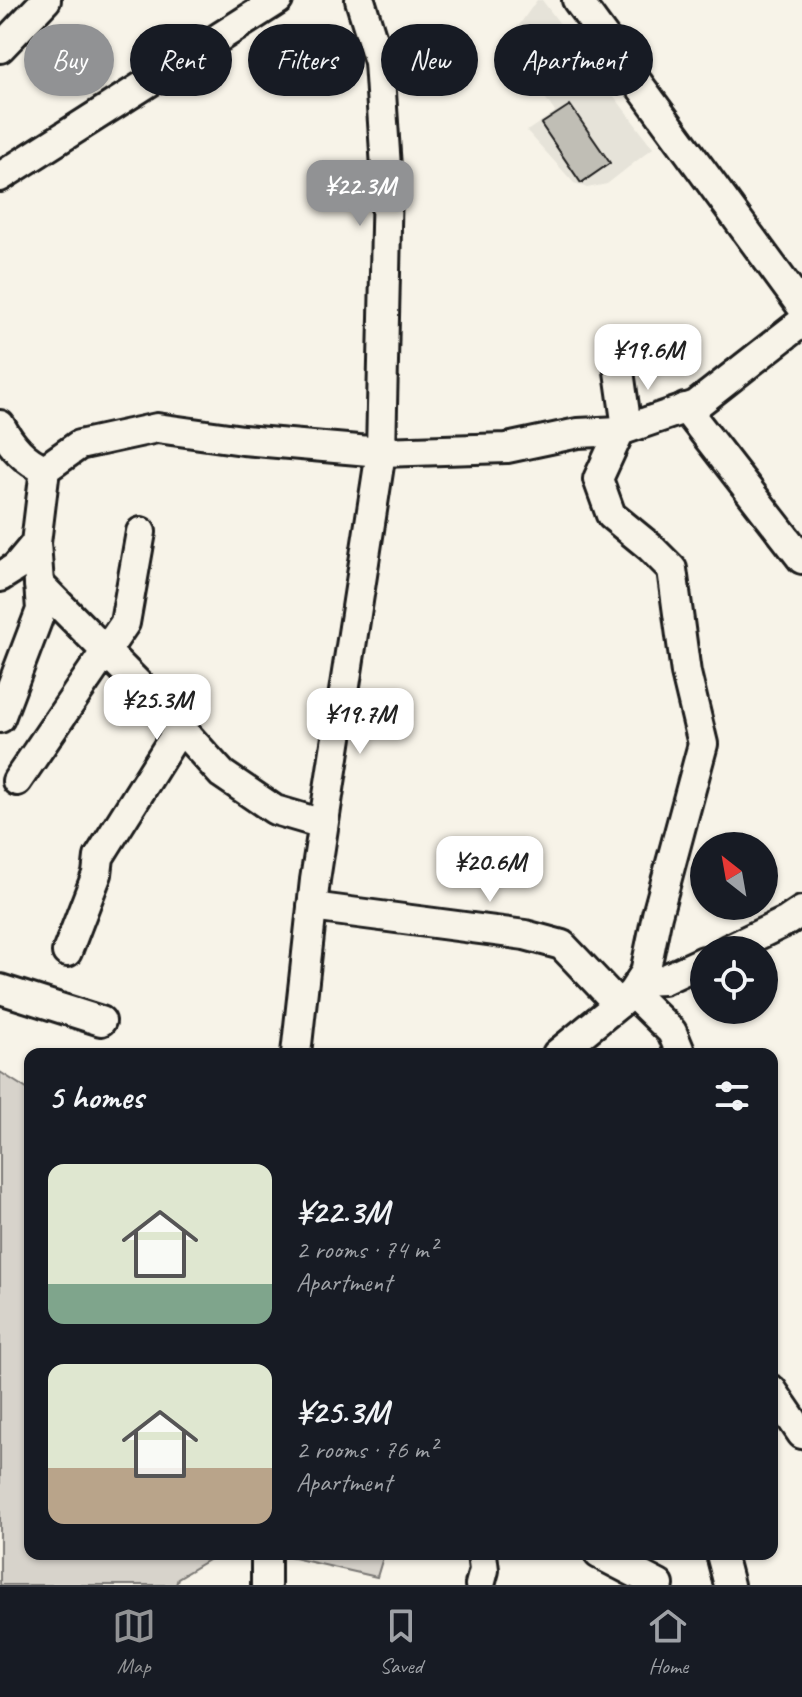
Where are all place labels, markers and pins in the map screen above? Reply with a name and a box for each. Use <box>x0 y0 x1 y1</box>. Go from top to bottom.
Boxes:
pin: ¥22.3M <box>295 160 425 228</box>
pin: ¥19.6M <box>583 324 713 392</box>
pin: ¥25.3M <box>92 674 222 742</box>
pin: ¥19.7M <box>295 688 425 756</box>
pin: ¥20.6M <box>425 836 555 904</box>

